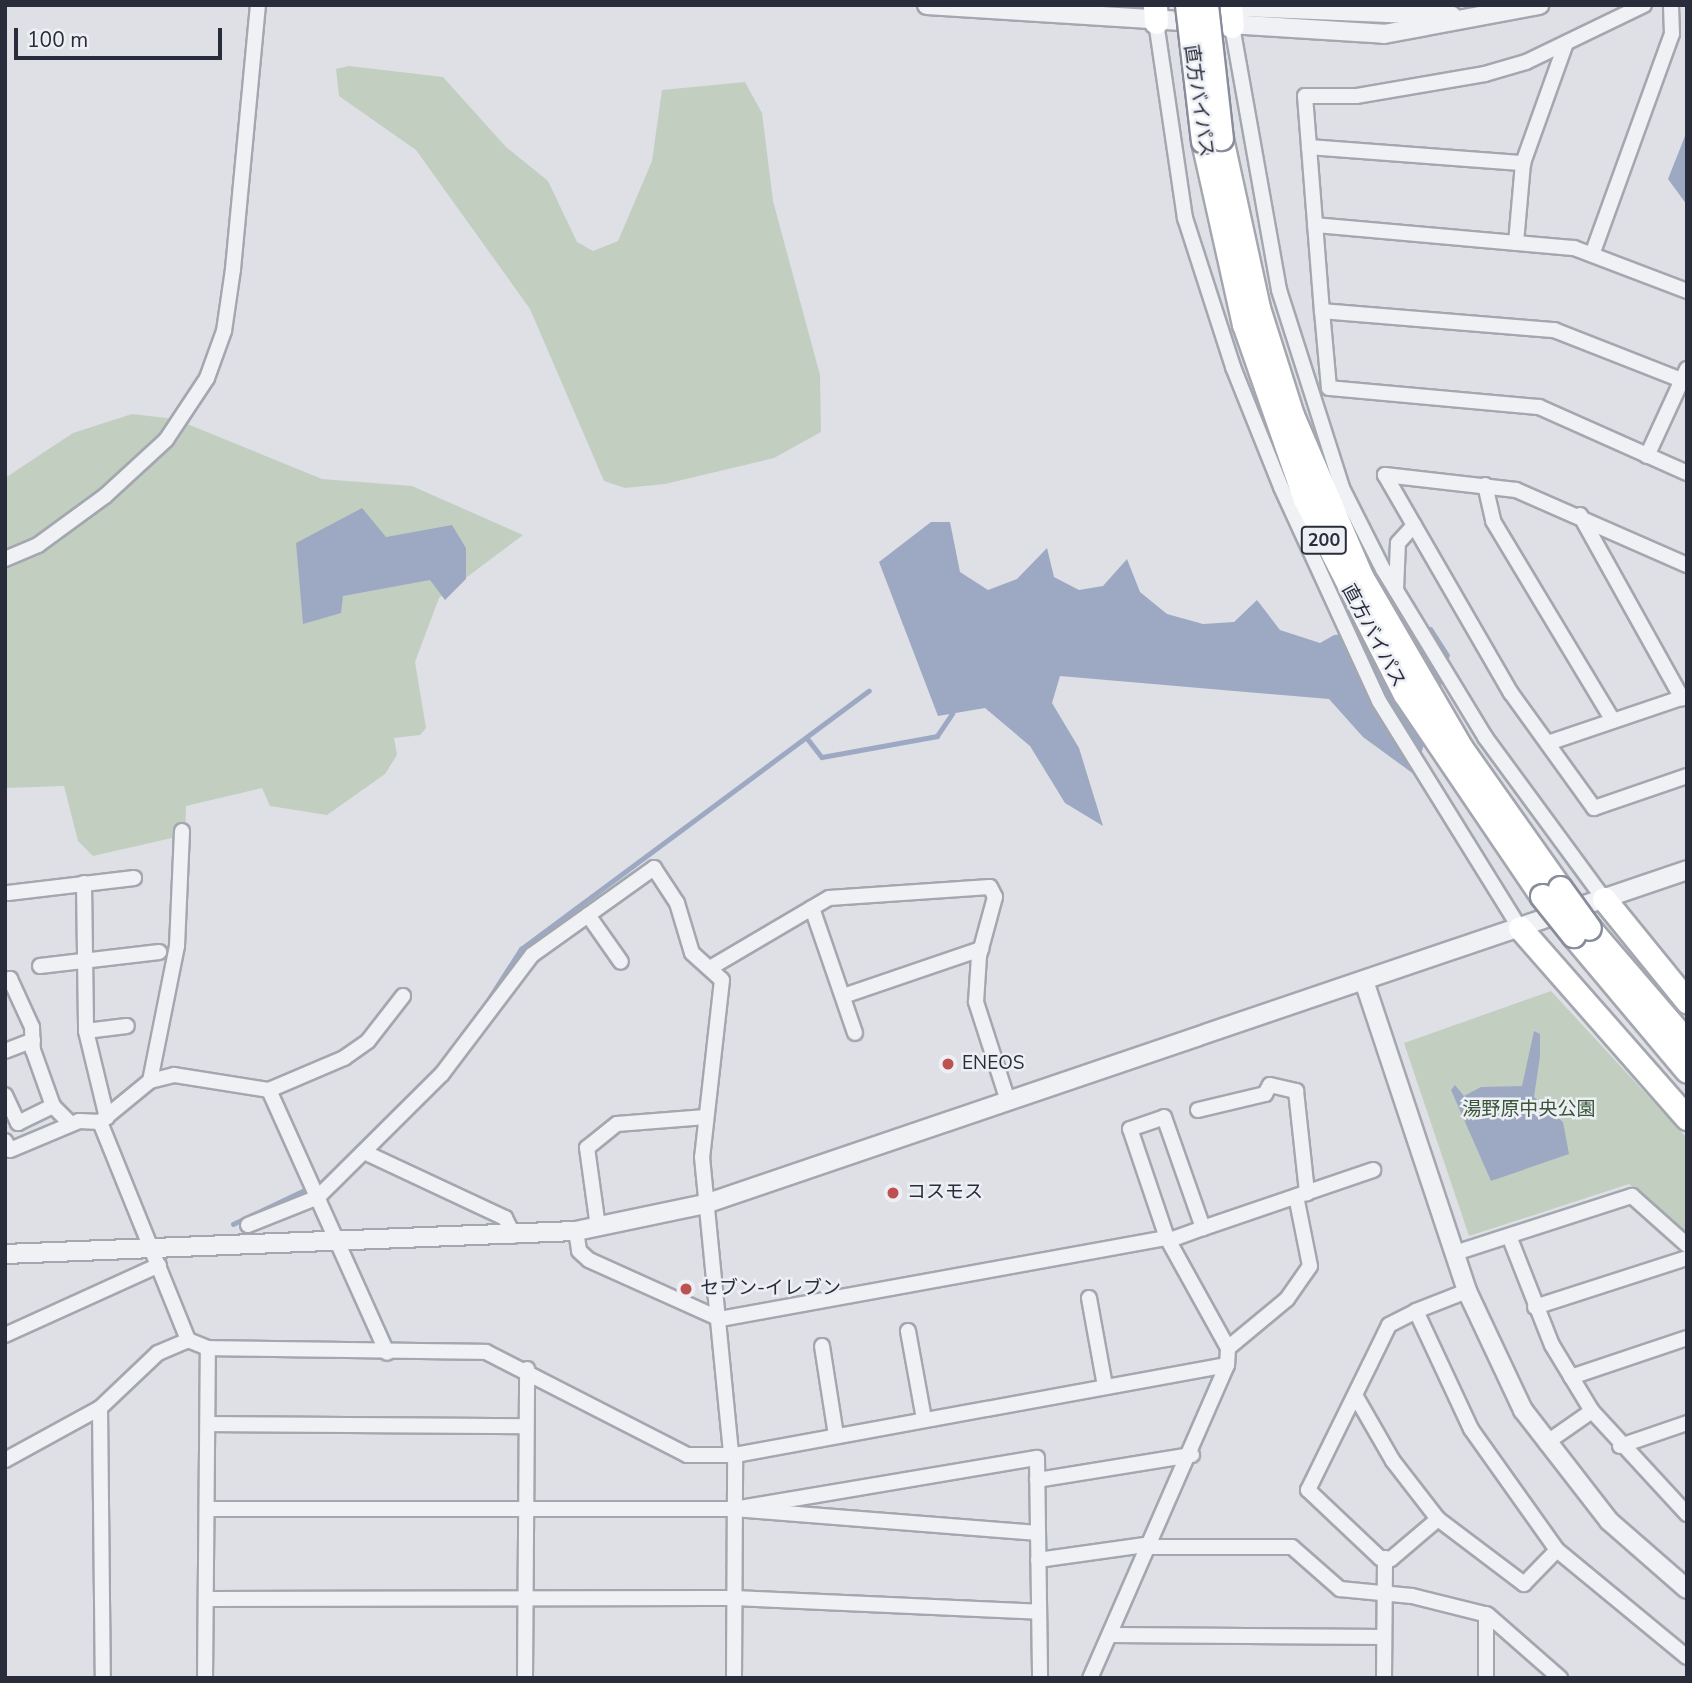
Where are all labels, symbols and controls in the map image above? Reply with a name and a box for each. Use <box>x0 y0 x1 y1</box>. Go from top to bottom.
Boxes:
scale bar <box>18 14 226 58</box>
text: 100 m <box>27 26 88 54</box>
street label: 直方バイパス <box>1179 43 1217 159</box>
road number: 200 <box>1300 526 1348 554</box>
street label: 直方バイパス <box>1336 580 1410 692</box>
place label: ENEOS <box>962 1053 1024 1075</box>
marker: ENEOS <box>940 1056 956 1072</box>
park label: 湯野原中央公園 <box>1463 1099 1595 1121</box>
place label: コスモス <box>907 1182 983 1204</box>
marker: コスモス <box>885 1185 901 1201</box>
place label: セブン-イレブン <box>700 1278 841 1300</box>
marker: セブン-イレブン <box>678 1281 694 1297</box>

